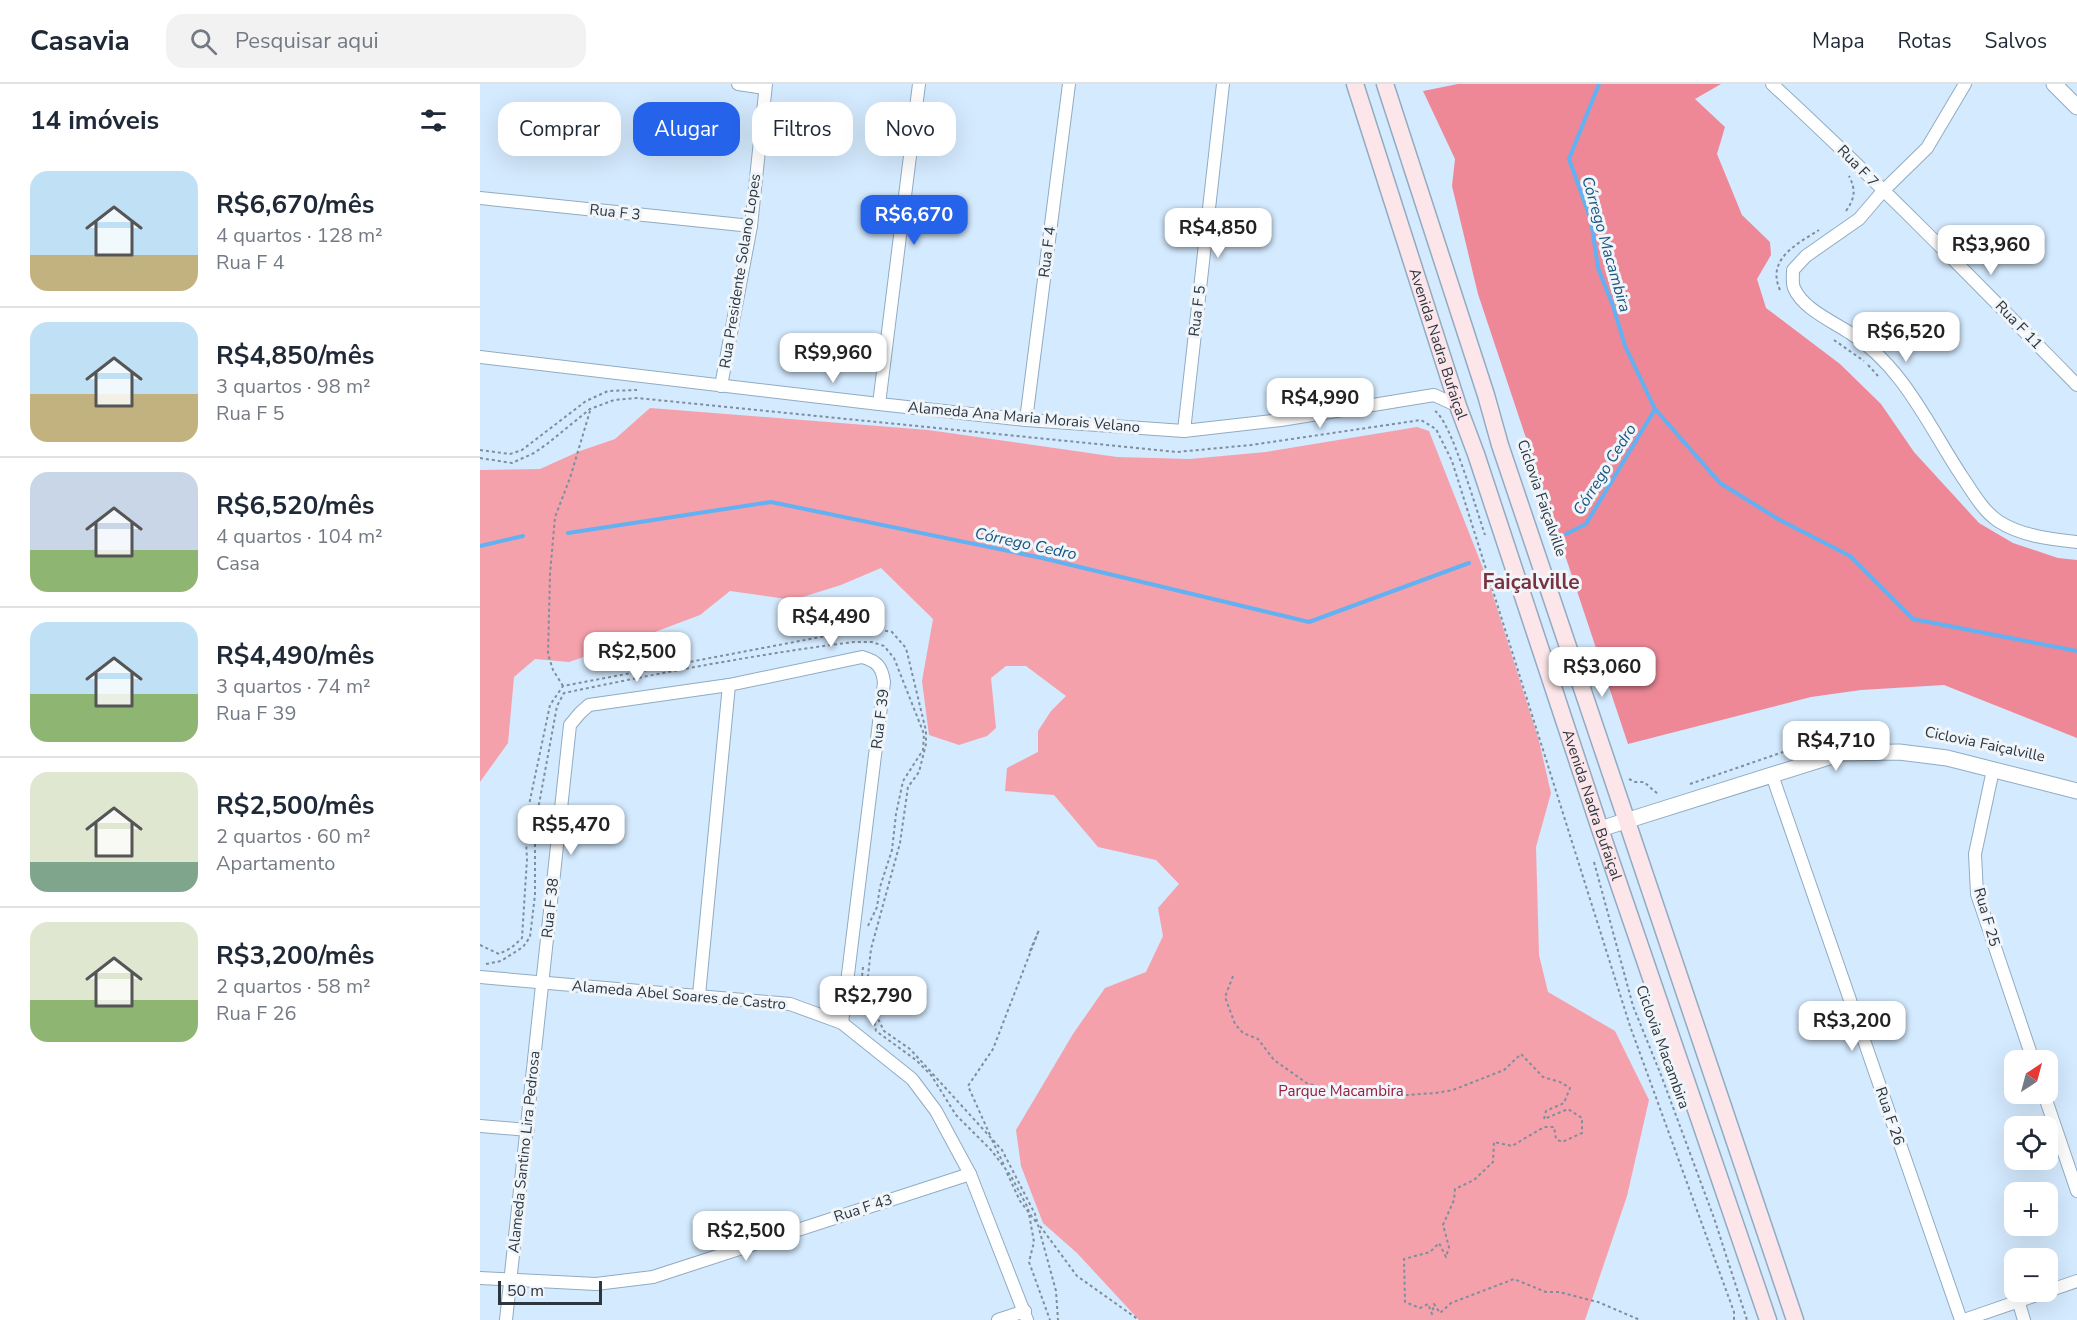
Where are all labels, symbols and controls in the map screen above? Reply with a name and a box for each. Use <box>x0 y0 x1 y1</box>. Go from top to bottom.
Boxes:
search box <box>166 14 586 68</box>
text: Casavia <box>30 22 130 60</box>
icon: search <box>187 25 220 58</box>
text: Pesquisar aqui <box>235 26 379 56</box>
text: Mapa <box>1812 27 1865 55</box>
text: Rotas <box>1898 27 1952 55</box>
text: Salvos <box>1985 27 2047 55</box>
chip: Comprar <box>498 102 621 156</box>
chip: Alugar <box>633 102 740 156</box>
chip: Filtros <box>752 102 853 156</box>
chip: Novo <box>865 102 956 156</box>
text: 14 imóveis <box>30 103 159 138</box>
icon: filters <box>417 104 450 137</box>
street label: Rua F 7 <box>1833 141 1883 191</box>
street label: Rua Presidente Solano Lopes <box>715 172 765 370</box>
water label: Córrego Macambira <box>1576 174 1636 315</box>
text: R$6,670/mês <box>216 187 374 222</box>
icon: home <box>78 195 150 267</box>
pin: R$6,670 <box>859 195 969 246</box>
street label: Rua F 3 <box>588 199 642 225</box>
text: R$6,670 <box>875 201 953 228</box>
pin: R$4,850 <box>1163 208 1273 259</box>
text: R$4,850 <box>1179 214 1257 241</box>
text: 4 quartos · 128 m² <box>216 222 383 249</box>
street label: Rua F 4 <box>1034 225 1060 279</box>
pin: R$3,960 <box>1936 225 2046 276</box>
text: R$3,960 <box>1952 231 2030 258</box>
text: Rua F 4 <box>216 249 284 276</box>
street label: Avenida Nadra Bufaiçal <box>1405 266 1472 423</box>
street label: Rua F 5 <box>1184 284 1210 338</box>
street label: Rua F 11 <box>1991 296 2047 354</box>
pin: R$6,520 <box>1851 312 1961 363</box>
text: R$6,520 <box>1867 318 1945 345</box>
pin: R$9,960 <box>778 333 888 384</box>
text: R$4,850/mês <box>216 338 374 373</box>
text: R$9,960 <box>794 339 872 366</box>
icon: home <box>78 346 150 418</box>
text: 3 quartos · 98 m² <box>216 373 371 400</box>
pin: R$4,990 <box>1265 378 1375 429</box>
text: R$4,990 <box>1281 384 1359 411</box>
street label: Alameda Ana Maria Morais Velano <box>907 397 1141 437</box>
text: Rua F 5 <box>216 400 284 427</box>
water label: Córrego Cedro <box>1568 420 1642 519</box>
street label: Ciclovia Faiçalville <box>1513 437 1571 559</box>
text: R$6,520/mês <box>216 488 374 523</box>
icon: home <box>78 496 150 568</box>
water label: Córrego Cedro <box>973 522 1079 566</box>
text: 4 quartos · 104 m² <box>216 523 383 550</box>
text: Casa <box>216 550 260 577</box>
district label: Faiçalville <box>1482 568 1580 596</box>
pin: R$4,490 <box>776 597 886 648</box>
text: R$4,490 <box>792 603 870 630</box>
pin: R$2,500 <box>582 632 692 683</box>
text: R$4,490/mês <box>216 638 374 673</box>
text: R$2,500 <box>598 638 676 665</box>
icon: home <box>78 646 150 718</box>
pin: R$3,060 <box>1547 647 1657 698</box>
text: R$3,060 <box>1563 653 1641 680</box>
text: 3 quartos · 74 m² <box>216 673 371 700</box>
street label: Rua F 39 <box>866 688 894 750</box>
text: Rua F 39 <box>216 700 296 727</box>
pin: R$4,710 <box>1781 721 1891 772</box>
street label: Ciclovia Faiçalville <box>1923 721 2047 767</box>
street label: Avenida Nadra Bufaiçal <box>1558 727 1627 883</box>
text: R$4,710 <box>1797 727 1875 754</box>
text: R$2,500/mês <box>216 788 374 823</box>
icon: home <box>78 796 150 868</box>
pin: R$5,470 <box>516 805 626 856</box>
text: R$5,470 <box>532 811 610 838</box>
text: 2 quartos · 60 m² <box>216 823 371 850</box>
text: Apartamento <box>216 850 335 877</box>
street label: Rua F 38 <box>537 877 563 939</box>
street label: Rua F 25 <box>1969 885 2005 949</box>
text: R$3,200/mês <box>216 938 374 973</box>
icon: home <box>78 946 150 1018</box>
text: 2 quartos · 58 m² <box>216 973 371 1000</box>
street label: Alameda Abel Soares de Castro <box>571 976 787 1014</box>
pin: R$2,790 <box>818 976 928 1027</box>
text: R$2,790 <box>834 982 912 1009</box>
street label: Ciclovia Macambira <box>1631 982 1695 1112</box>
text: Rua F 26 <box>216 1000 296 1027</box>
pin: R$3,200 <box>1797 1001 1907 1052</box>
text: R$3,200 <box>1813 1007 1891 1034</box>
street label: Alameda Santino Lira Pedrosa <box>503 1050 545 1254</box>
north arrow <box>2004 1050 2058 1104</box>
map controls <box>2004 1050 2058 1302</box>
park label: Parque Macambira <box>1278 1081 1404 1101</box>
street label: Rua F 26 <box>1871 1084 1909 1148</box>
button: locate <box>2004 1116 2058 1170</box>
button: + <box>2004 1182 2058 1236</box>
street label: Rua F 43 <box>831 1189 895 1227</box>
pin: R$2,500 <box>691 1211 801 1262</box>
text: R$2,500 <box>707 1217 785 1244</box>
button: − <box>2004 1248 2058 1302</box>
scale bar <box>498 1278 602 1306</box>
text: 50 m <box>507 1280 544 1302</box>

